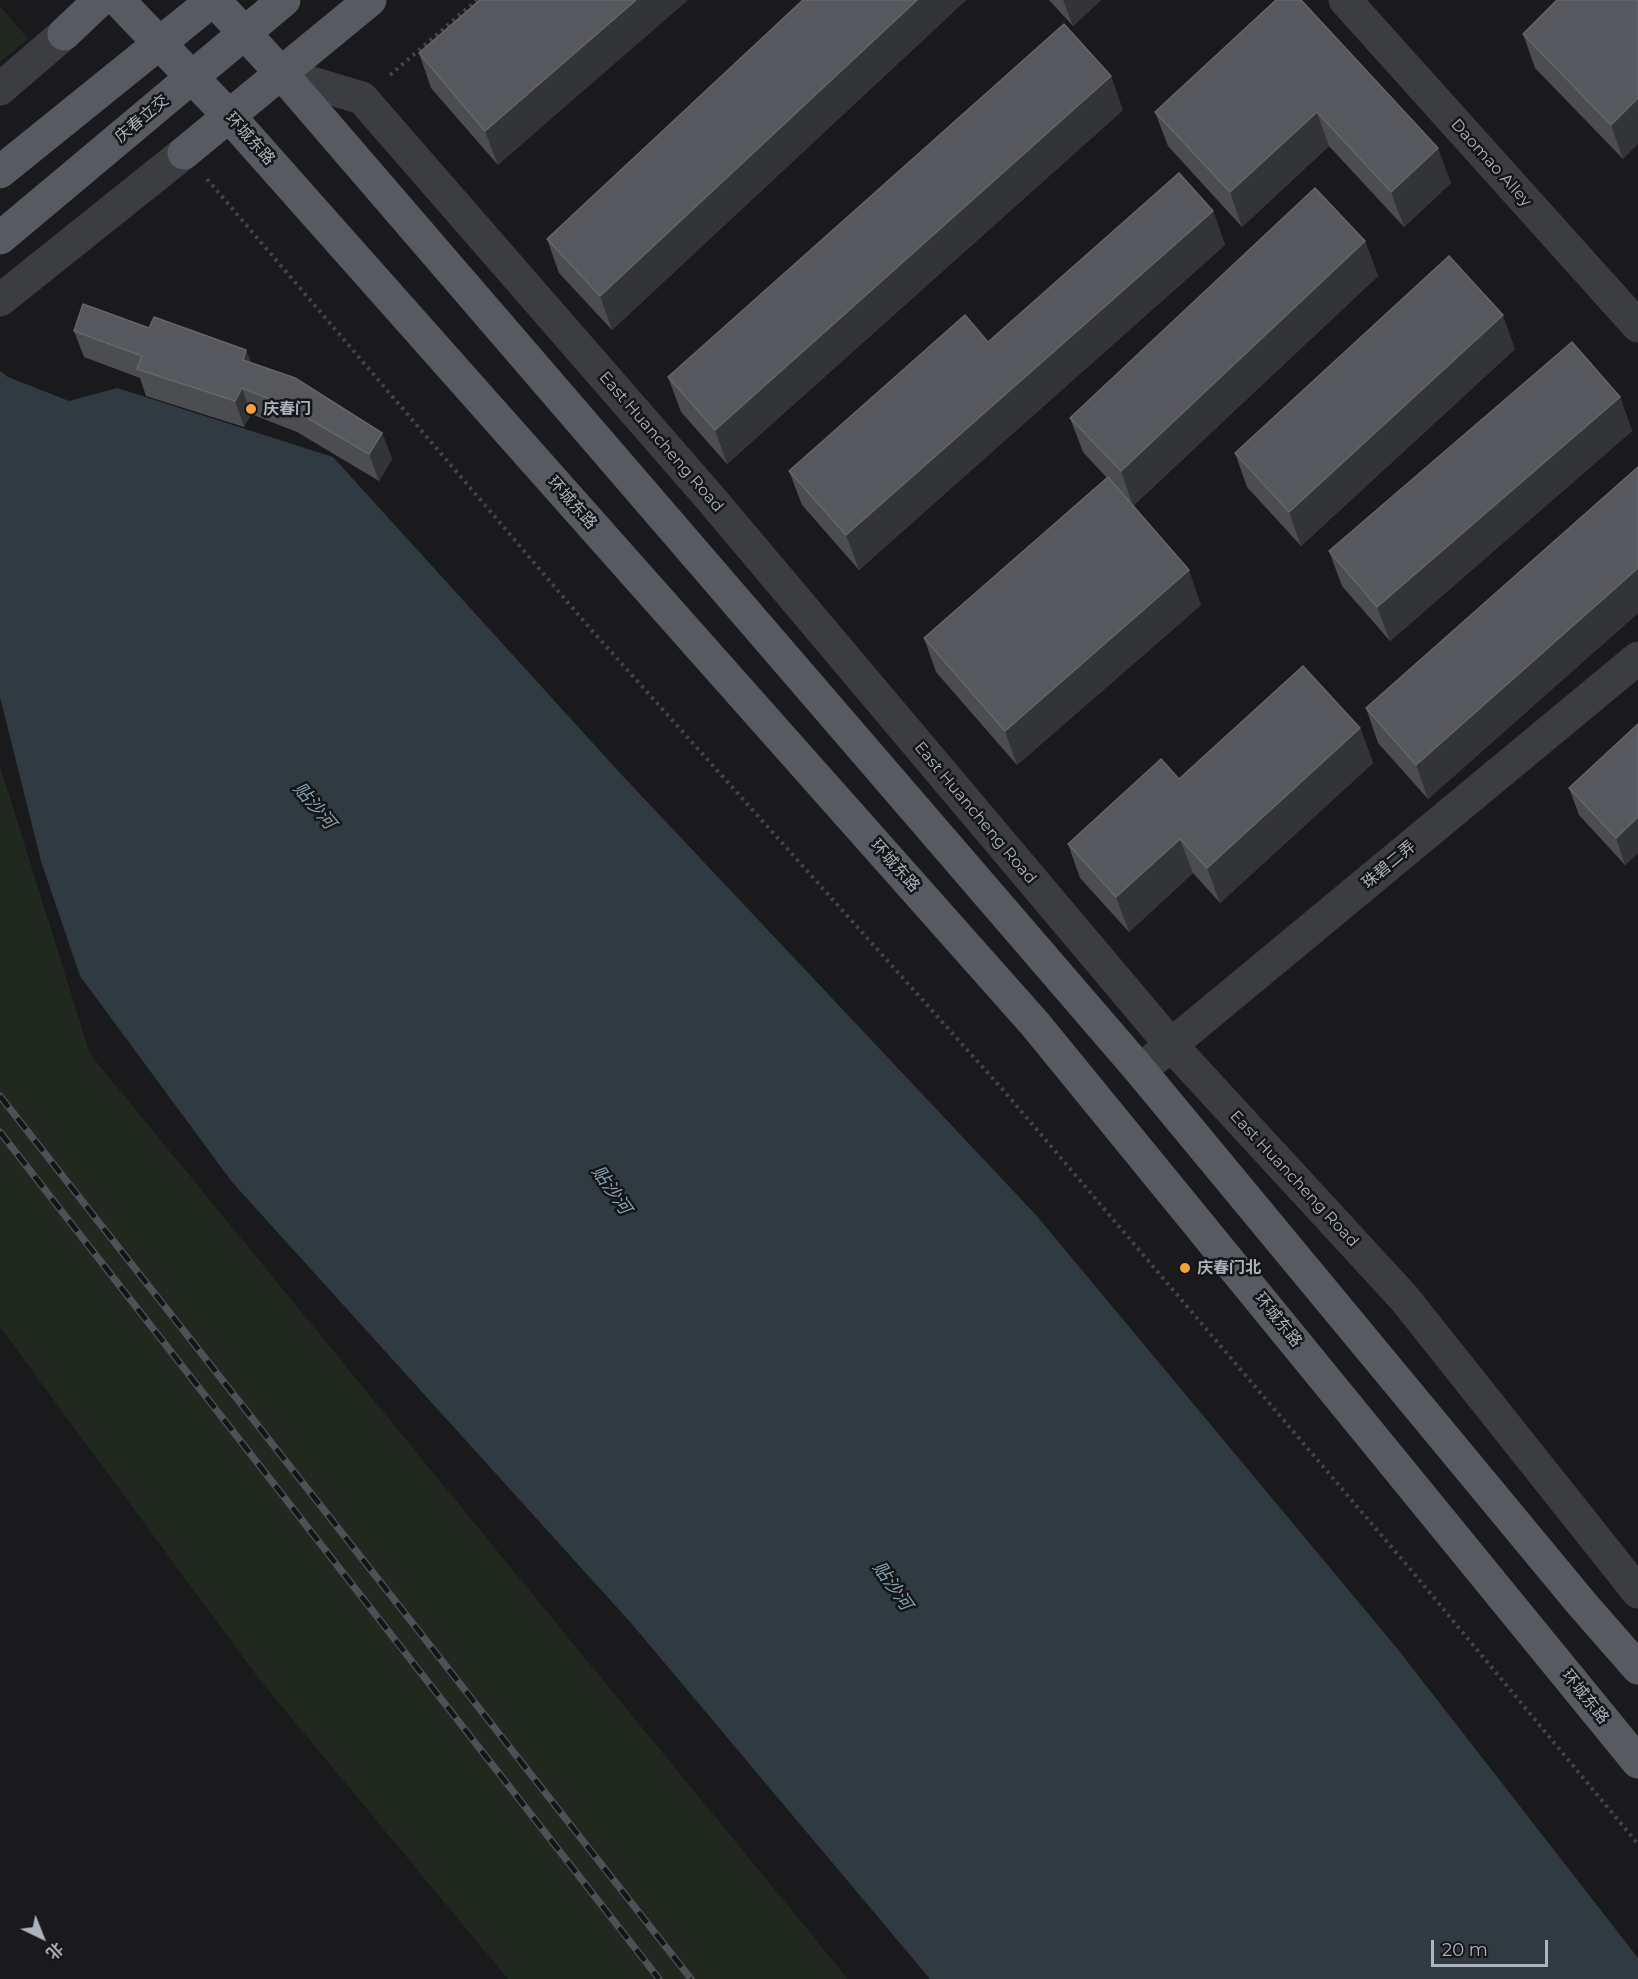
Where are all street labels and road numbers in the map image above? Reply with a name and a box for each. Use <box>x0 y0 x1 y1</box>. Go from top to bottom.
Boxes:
street label: 庆春立交 <box>111 91 173 147</box>
street label: 环城东路 <box>221 109 279 169</box>
street label: Daomao Alley <box>1447 115 1535 211</box>
street label: East Huancheng Road <box>595 368 727 516</box>
street label: 环城东路 <box>543 473 601 533</box>
street label: East Huancheng Road <box>910 738 1040 888</box>
street label: 环城东路 <box>866 836 924 896</box>
street label: 珠碧二弄 <box>1358 837 1420 893</box>
street label: East Huancheng Road <box>1226 1107 1362 1251</box>
street label: 环城东路 <box>1250 1289 1306 1351</box>
street label: 环城东路 <box>1557 1666 1613 1728</box>

